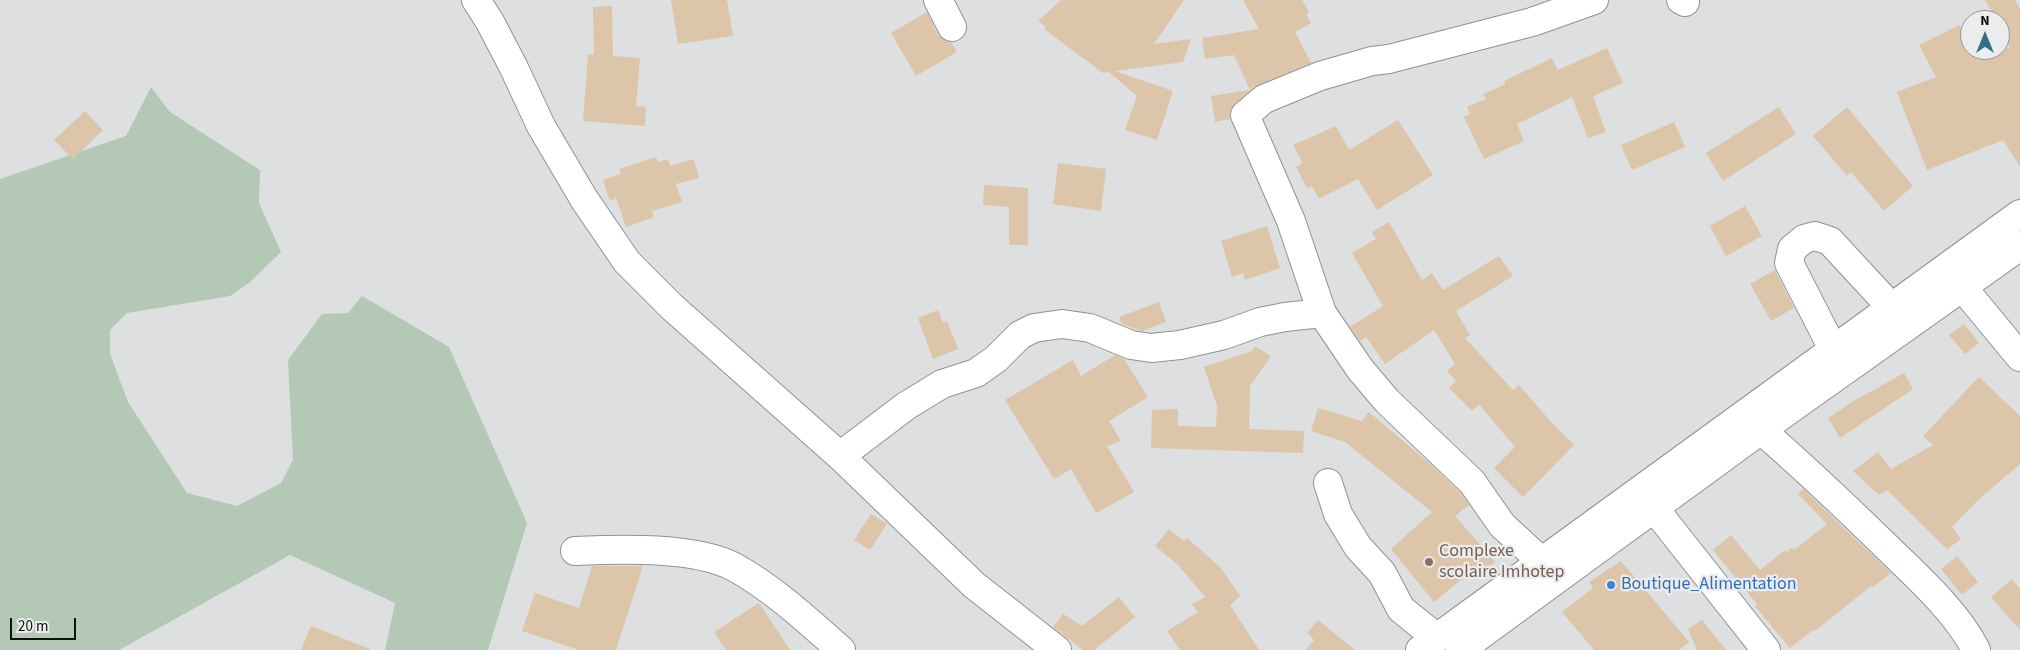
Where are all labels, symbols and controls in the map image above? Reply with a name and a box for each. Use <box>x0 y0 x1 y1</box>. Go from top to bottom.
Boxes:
north arrow <box>1960 10 2010 60</box>
text: N <box>1980 11 1990 31</box>
place label: Complexe scolaire Imhotep <box>1439 541 1564 584</box>
marker: Complexe scolaire Imhotep <box>1423 556 1435 568</box>
place label: Boutique_Alimentation <box>1621 574 1796 596</box>
marker: Boutique_Alimentation <box>1605 579 1617 591</box>
scale bar <box>12 608 79 640</box>
text: 20 m <box>18 616 48 637</box>

